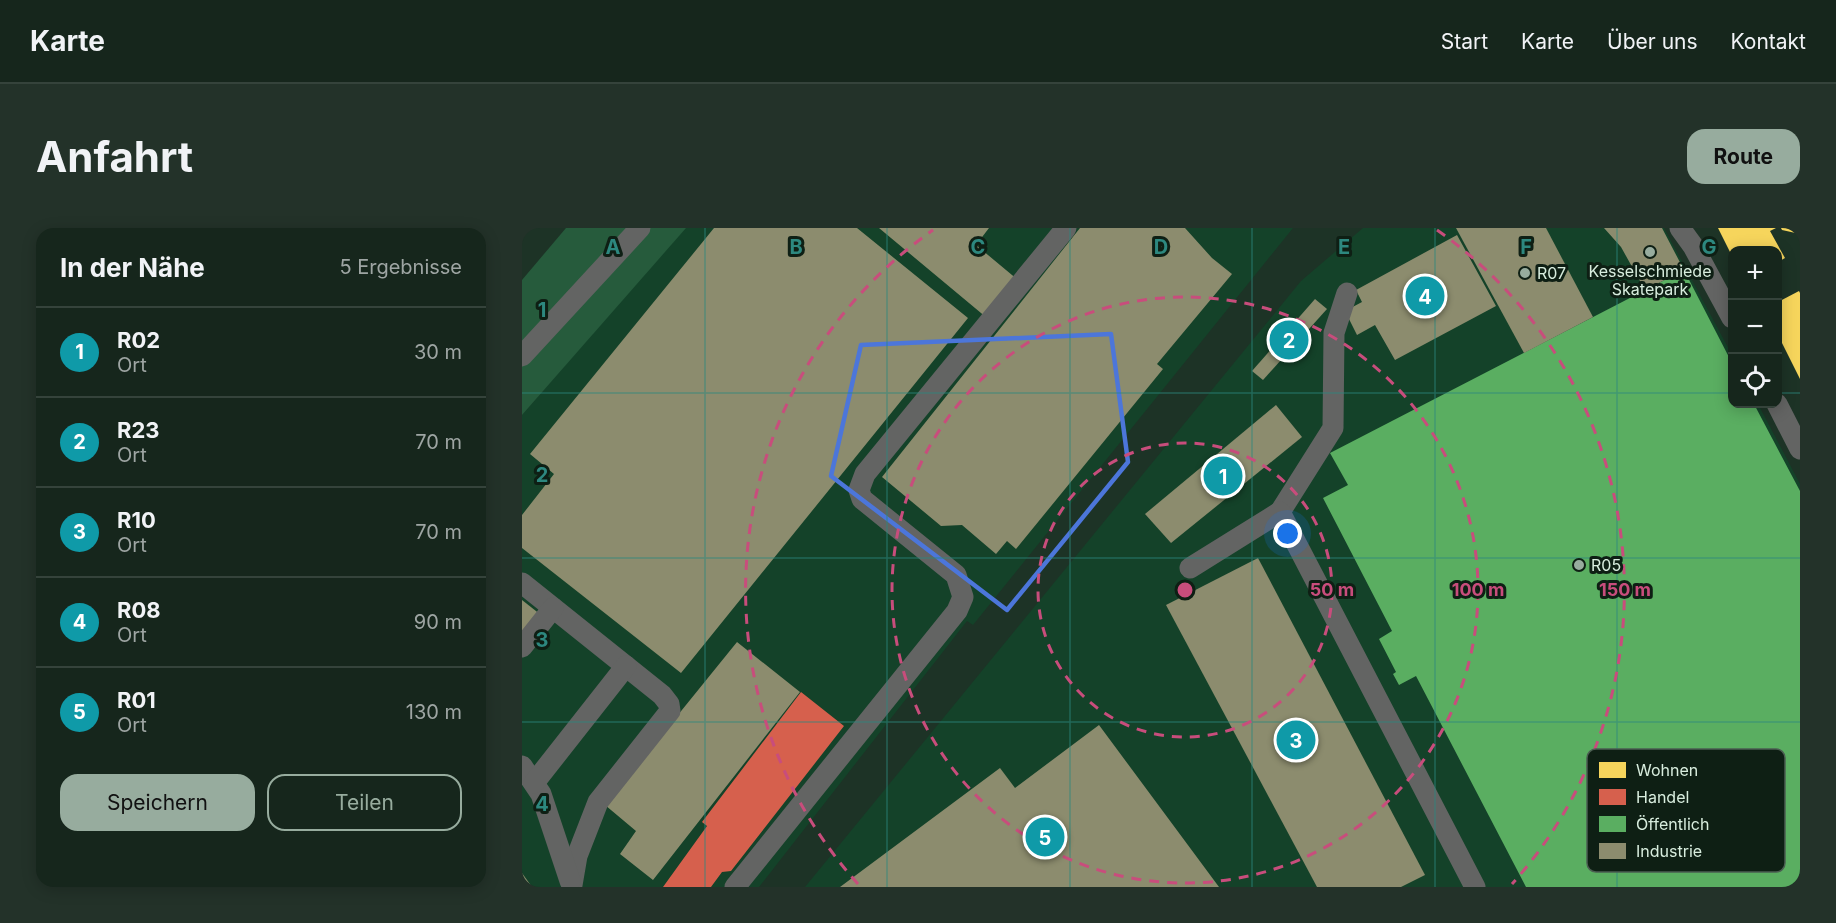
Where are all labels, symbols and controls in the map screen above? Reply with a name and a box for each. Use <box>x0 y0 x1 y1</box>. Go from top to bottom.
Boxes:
text: Karte <box>30 24 105 58</box>
text: Start <box>1441 29 1488 54</box>
text: Karte <box>1521 29 1574 54</box>
text: Über uns <box>1607 29 1698 54</box>
text: Kontakt <box>1731 29 1806 54</box>
button: Route <box>1687 129 1800 184</box>
text: Anfahrt <box>36 131 193 182</box>
text: A <box>606 235 621 259</box>
text: B <box>789 235 803 259</box>
text: C <box>971 235 985 259</box>
text: D <box>1154 235 1168 259</box>
text: E <box>1338 235 1350 259</box>
text: F <box>1520 235 1532 259</box>
text: G <box>1701 235 1717 259</box>
marker: Kesselschmiede Skatepark <box>1643 245 1657 259</box>
map controls <box>1728 246 1782 408</box>
button: + <box>1728 246 1782 300</box>
text: In der Nähe <box>60 252 205 283</box>
text: 5 Ergebnisse <box>339 255 462 279</box>
place label: Kesselschmiede Skatepark <box>1589 261 1711 299</box>
place label: R07 <box>1537 263 1566 283</box>
marker: R07 <box>1518 266 1532 280</box>
pin: 4 <box>1406 274 1444 318</box>
text: 1 <box>538 298 546 322</box>
button: − <box>1728 300 1782 354</box>
pin: 2 <box>1270 318 1308 362</box>
text: R02 <box>117 327 160 353</box>
text: 1 <box>75 340 84 364</box>
text: 30 m <box>414 340 462 364</box>
text: Ort <box>117 353 147 377</box>
button: locate <box>1728 354 1782 408</box>
text: R23 <box>117 417 160 443</box>
text: 2 <box>73 430 86 454</box>
text: 70 m <box>415 430 462 454</box>
text: Ort <box>117 443 147 467</box>
pin: 1 <box>1204 454 1242 498</box>
text: 2 <box>536 463 548 487</box>
text: R10 <box>117 507 156 533</box>
your location <box>1273 519 1302 548</box>
text: 3 <box>73 520 86 544</box>
text: 70 m <box>415 520 462 544</box>
text: Ort <box>117 533 147 557</box>
place label: R05 <box>1591 555 1621 575</box>
marker: R05 <box>1572 558 1586 572</box>
text: 50 m <box>1310 579 1354 600</box>
text: 100 m <box>1452 579 1504 600</box>
text: 150 m <box>1599 579 1651 600</box>
centre of rings <box>1175 580 1195 600</box>
text: R08 <box>117 597 161 623</box>
text: 4 <box>73 610 86 634</box>
text: 90 m <box>414 610 462 634</box>
text: Ort <box>117 623 147 647</box>
text: 3 <box>536 628 548 652</box>
text: R01 <box>117 687 156 713</box>
text: 5 <box>73 700 86 724</box>
text: 130 m <box>406 700 462 724</box>
text: Ort <box>117 713 147 737</box>
pin: 3 <box>1276 718 1316 762</box>
legend <box>1587 749 1785 872</box>
text: Wohnen <box>1636 760 1698 780</box>
button: Speichern <box>60 774 255 831</box>
button: Teilen <box>267 774 462 831</box>
text: Handel <box>1636 787 1689 807</box>
text: 4 <box>535 792 549 816</box>
pin: 5 <box>1026 814 1064 860</box>
text: Öffentlich <box>1636 814 1709 834</box>
text: Industrie <box>1636 841 1702 861</box>

